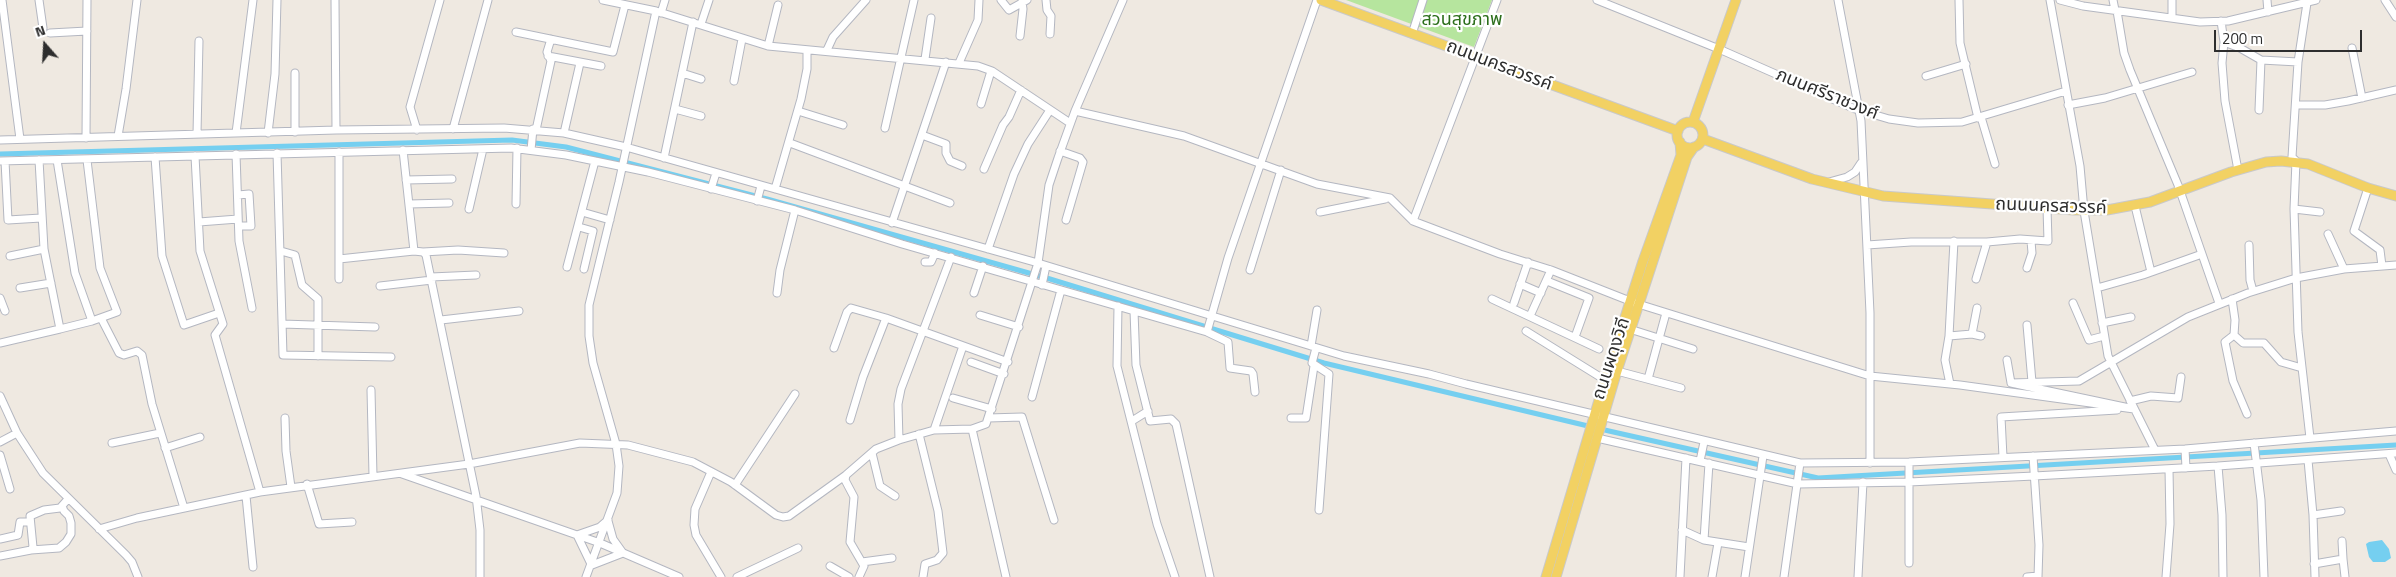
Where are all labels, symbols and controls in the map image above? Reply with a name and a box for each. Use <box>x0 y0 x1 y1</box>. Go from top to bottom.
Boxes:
park label: สวนสุขภาพ <box>1422 10 1502 32</box>
text: N <box>32 19 48 42</box>
north arrow <box>20 20 70 70</box>
scale bar <box>2216 20 2364 52</box>
text: 200 m <box>2222 27 2263 50</box>
street label: ถนนนครสวรรค์ <box>1443 36 1555 96</box>
street label: ภนนศรีราชวงศ์ <box>1773 65 1881 125</box>
street label: ถนนนครสวรรค์ <box>1995 194 2107 220</box>
street label: ถนนผดุงวิถี <box>1589 315 1635 403</box>

